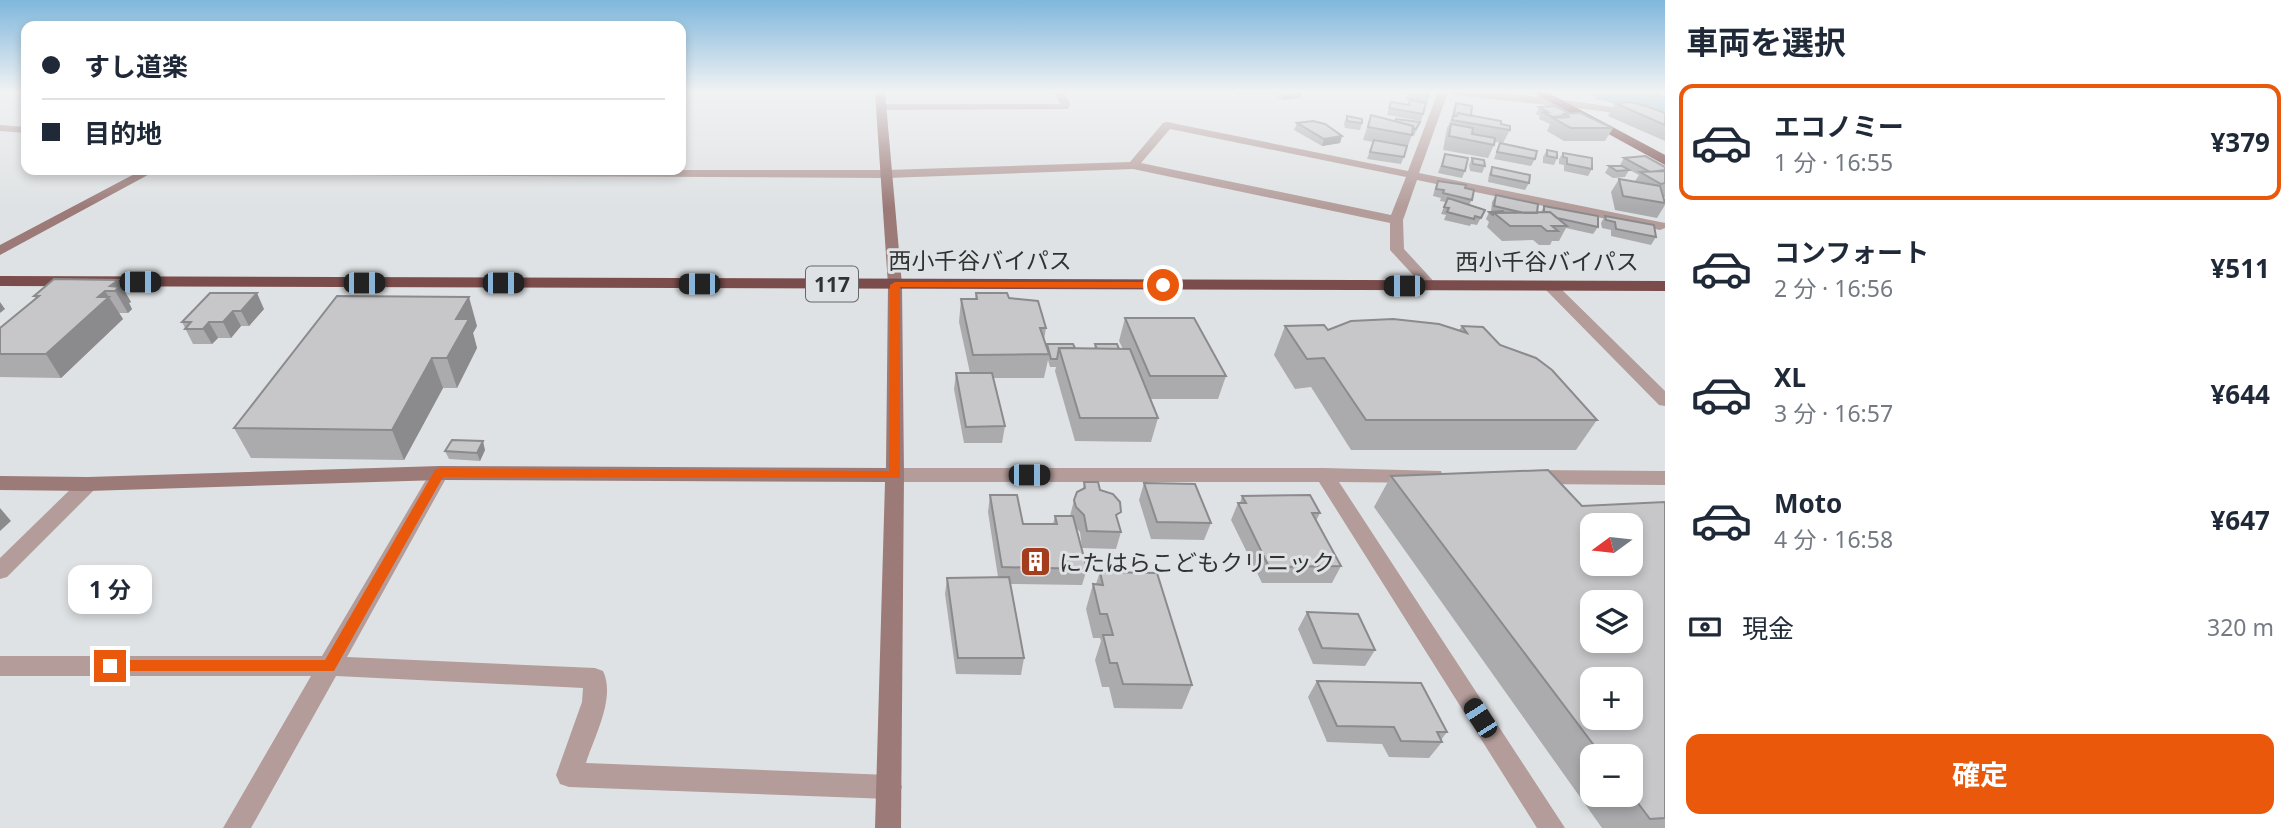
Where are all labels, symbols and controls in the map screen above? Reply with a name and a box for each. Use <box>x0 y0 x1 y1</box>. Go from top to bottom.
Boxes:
text: 車両を選択 <box>1686 20 1846 63</box>
text: すし道楽 <box>84 48 188 84</box>
text: エコノミー <box>1774 108 1904 144</box>
icon: car <box>1690 111 1753 174</box>
text: 目的地 <box>84 115 162 151</box>
text: ¥379 <box>2211 124 2270 160</box>
text: 1 分 · 16:55 <box>1774 146 1893 178</box>
text: コンフォート <box>1774 234 1929 270</box>
icon: car <box>1690 237 1753 300</box>
street label: 西小千谷バイパス <box>888 244 1072 276</box>
street label: 西小千谷バイパス <box>1455 245 1639 277</box>
text: ¥511 <box>2211 250 2270 286</box>
road number: 117 <box>806 266 858 302</box>
route start <box>1147 269 1179 301</box>
car <box>120 272 162 293</box>
text: 2 分 · 16:56 <box>1774 272 1893 304</box>
car <box>344 273 386 294</box>
car <box>483 273 525 294</box>
car <box>679 274 721 295</box>
car <box>1384 276 1426 297</box>
text: XL <box>1774 359 1806 395</box>
icon: car <box>1690 363 1753 426</box>
text: ¥644 <box>2211 376 2270 412</box>
text: 3 分 · 16:57 <box>1774 397 1893 429</box>
car <box>1009 465 1051 486</box>
text: Moto <box>1774 485 1842 521</box>
icon: car <box>1690 489 1753 552</box>
text: ¥647 <box>2211 502 2270 538</box>
north arrow <box>1580 513 1643 576</box>
map controls <box>1580 513 1643 807</box>
text: 4 分 · 16:58 <box>1774 523 1893 555</box>
building icon: にたはらこどもクリニック <box>1019 545 1053 579</box>
place label: にたはらこどもクリニック <box>1059 546 1335 578</box>
callout: 1 分 <box>68 564 152 614</box>
text: 1 分 <box>89 573 131 605</box>
button: layers <box>1580 590 1643 653</box>
icon: cash <box>1686 608 1724 646</box>
text: 現金 <box>1742 610 1794 646</box>
text: 320 m <box>2207 611 2274 643</box>
route end <box>94 650 126 682</box>
button: + <box>1580 667 1643 730</box>
car <box>1460 695 1501 741</box>
button: 確定 <box>1686 734 2274 814</box>
button: − <box>1580 744 1643 807</box>

